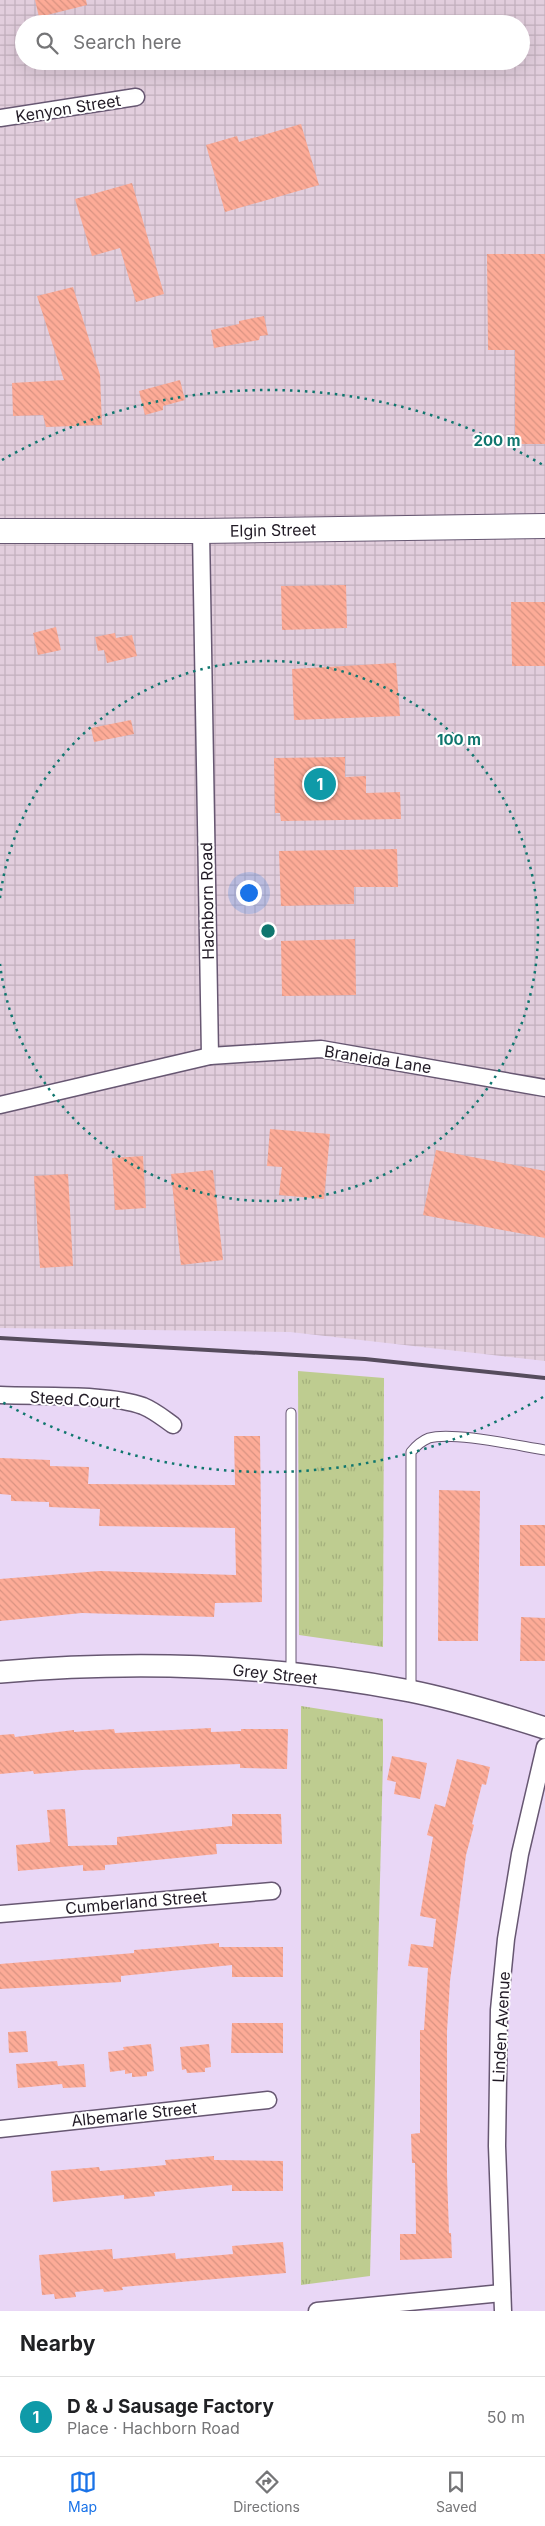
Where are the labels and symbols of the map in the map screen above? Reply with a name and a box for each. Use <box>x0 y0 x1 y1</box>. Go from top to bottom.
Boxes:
street label: Kenyon Street <box>14 90 122 126</box>
text: 200 m <box>474 431 520 450</box>
street label: Elgin Street <box>230 519 316 541</box>
text: 100 m <box>437 730 481 749</box>
pin: 1 <box>304 765 336 803</box>
street label: Hachborn Road <box>196 842 218 960</box>
your location <box>236 880 262 906</box>
centre of rings <box>259 922 277 940</box>
street label: Braneida Lane <box>323 1041 433 1077</box>
street label: Steed Court <box>29 1387 121 1411</box>
street label: Grey Street <box>232 1660 318 1688</box>
street label: Cumberland Street <box>64 1886 208 1918</box>
street label: Linden Avenue <box>488 1971 514 2083</box>
street label: Albemarle Street <box>70 2097 198 2131</box>

